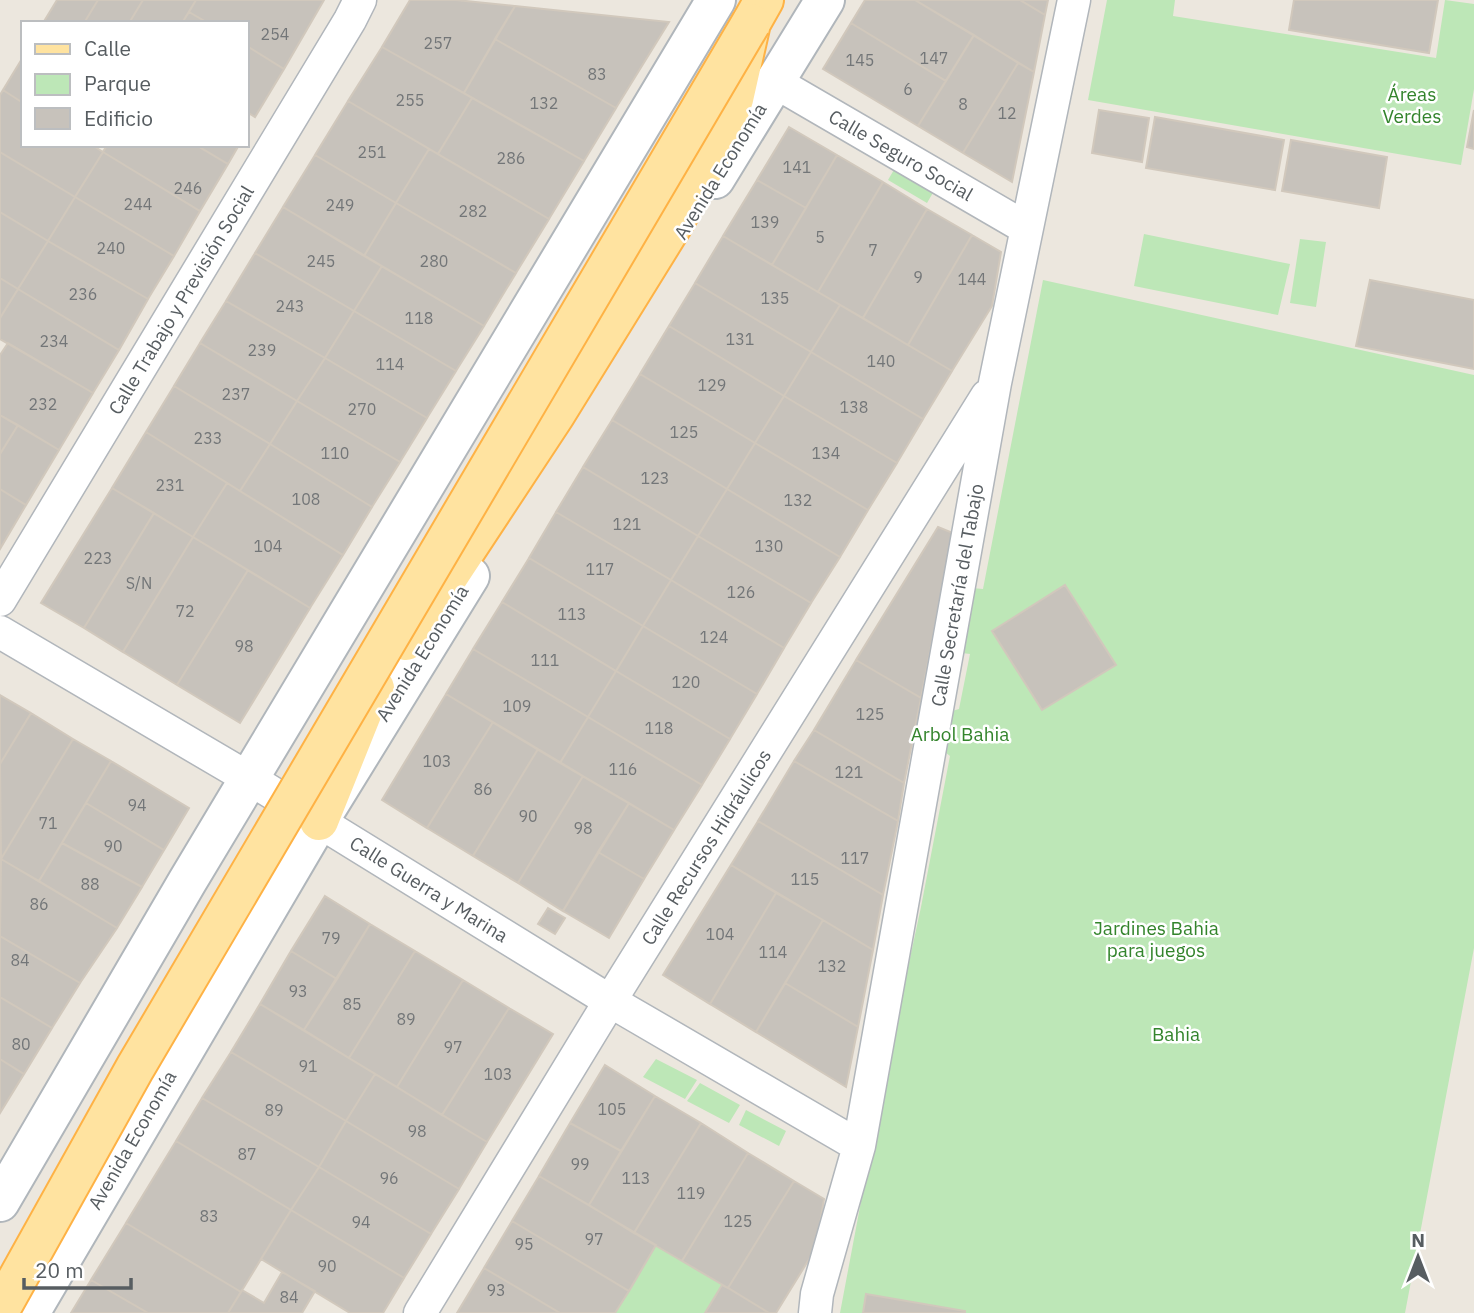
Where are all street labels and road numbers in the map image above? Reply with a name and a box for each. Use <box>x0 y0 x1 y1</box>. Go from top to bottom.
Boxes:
street label: Avenida Economía <box>668 98 772 244</box>
street label: Calle Seguro Social <box>825 104 977 206</box>
street label: Calle Trabajo y Previsión Social <box>103 181 259 419</box>
street label: Calle Secretaría del Tabajo <box>926 482 988 708</box>
street label: Avenida Economía <box>370 580 474 726</box>
street label: Calle Recursos Hidráulicos <box>636 745 776 949</box>
street label: Calle Guerra y Marina <box>345 831 513 947</box>
street label: Avenida Economía <box>82 1066 182 1214</box>

